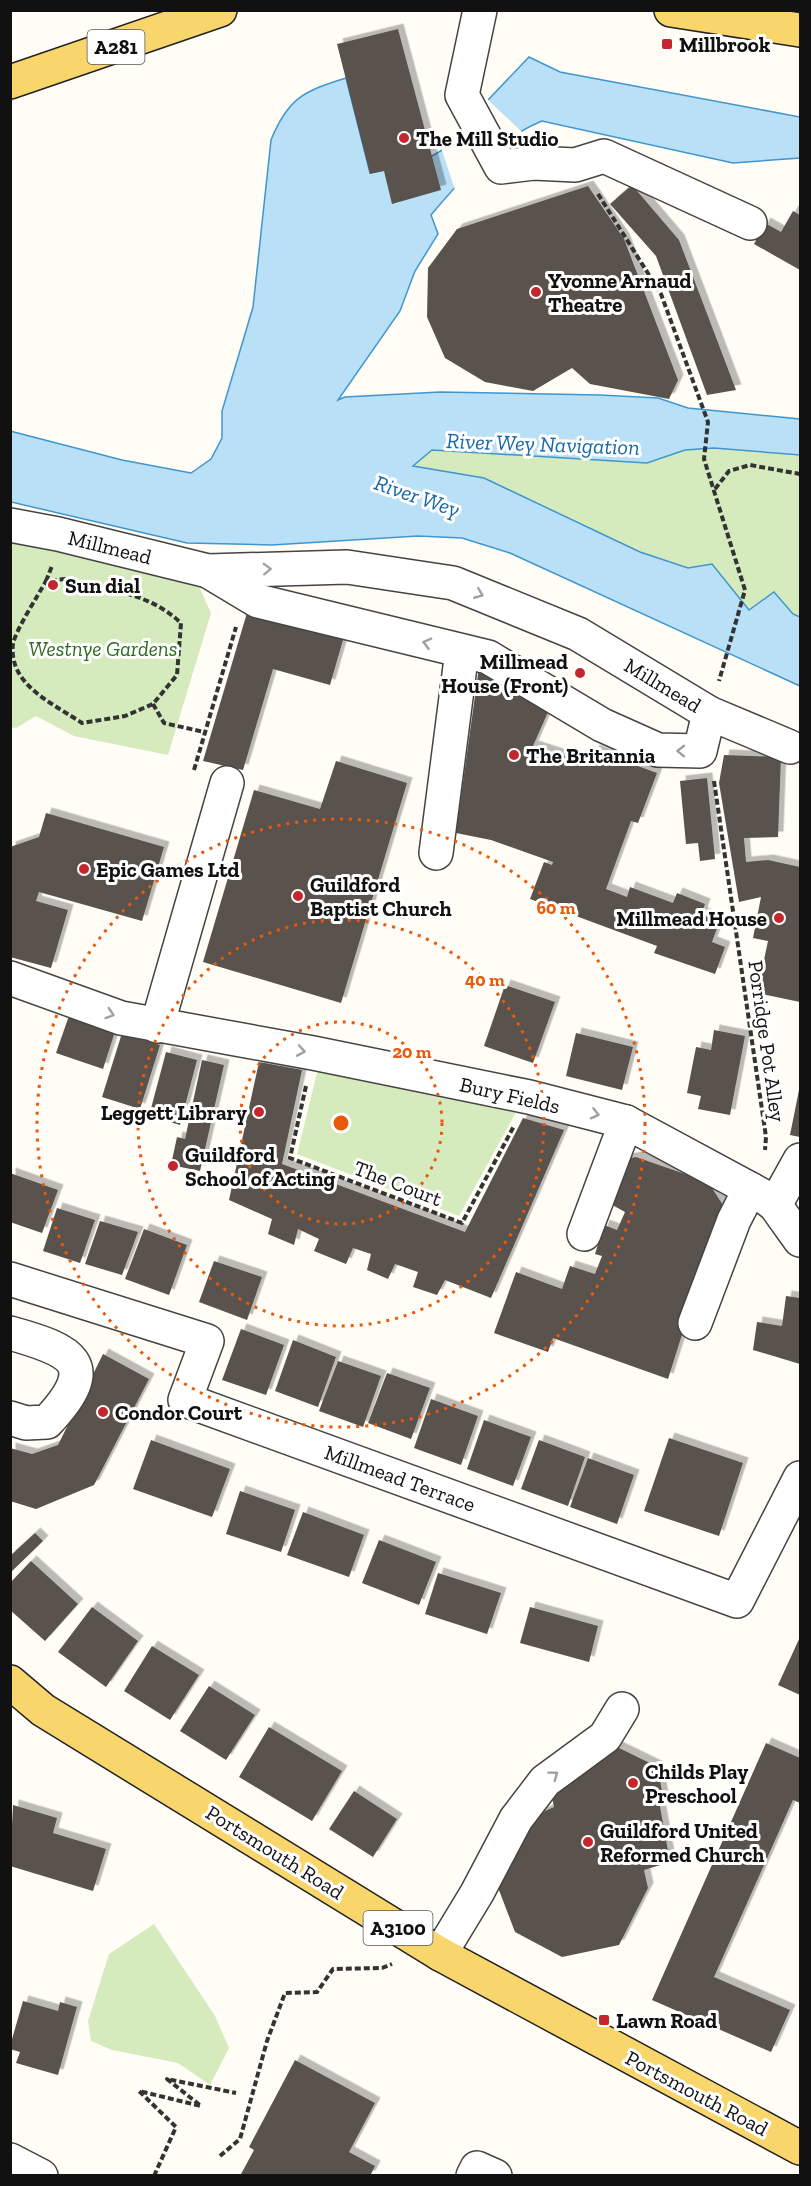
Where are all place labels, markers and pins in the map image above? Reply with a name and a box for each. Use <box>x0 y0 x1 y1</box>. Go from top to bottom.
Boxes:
place label: Millbrook <box>679 32 771 57</box>
marker: Millbrook <box>660 37 674 51</box>
place label: The Mill Studio <box>416 126 558 151</box>
marker: The Mill Studio <box>397 131 411 145</box>
place label: Yvonne Arnaud Theatre <box>548 268 692 317</box>
marker: Yvonne Arnaud Theatre <box>529 285 543 299</box>
place label: Sun dial <box>65 573 140 598</box>
marker: Sun dial <box>46 578 60 592</box>
place label: Millmead House (Front) <box>441 649 568 698</box>
marker: Millmead House (Front) <box>573 666 587 680</box>
place label: The Britannia <box>526 743 656 768</box>
marker: The Britannia <box>507 748 521 762</box>
place label: Epic Games Ltd <box>96 857 240 882</box>
marker: Epic Games Ltd <box>77 862 91 876</box>
place label: Guildford Baptist Church <box>310 872 452 921</box>
marker: Guildford Baptist Church <box>291 889 305 903</box>
place label: Millmead House <box>616 906 767 931</box>
marker: Millmead House <box>772 911 786 925</box>
place label: Leggett Library <box>101 1100 247 1125</box>
marker: Leggett Library <box>252 1105 266 1119</box>
centre of rings <box>331 1113 351 1133</box>
place label: Guildford School of Acting <box>185 1142 336 1191</box>
marker: Guildford School of Acting <box>166 1159 180 1173</box>
place label: Condor Court <box>115 1400 243 1425</box>
marker: Condor Court <box>96 1405 110 1419</box>
place label: Childs Play Preschool <box>645 1759 748 1808</box>
marker: Childs Play Preschool <box>626 1776 640 1790</box>
place label: Guildford United Reformed Church <box>600 1818 765 1867</box>
marker: Guildford United Reformed Church <box>581 1835 595 1849</box>
place label: Lawn Road <box>616 2008 717 2033</box>
marker: Lawn Road <box>597 2013 611 2027</box>

